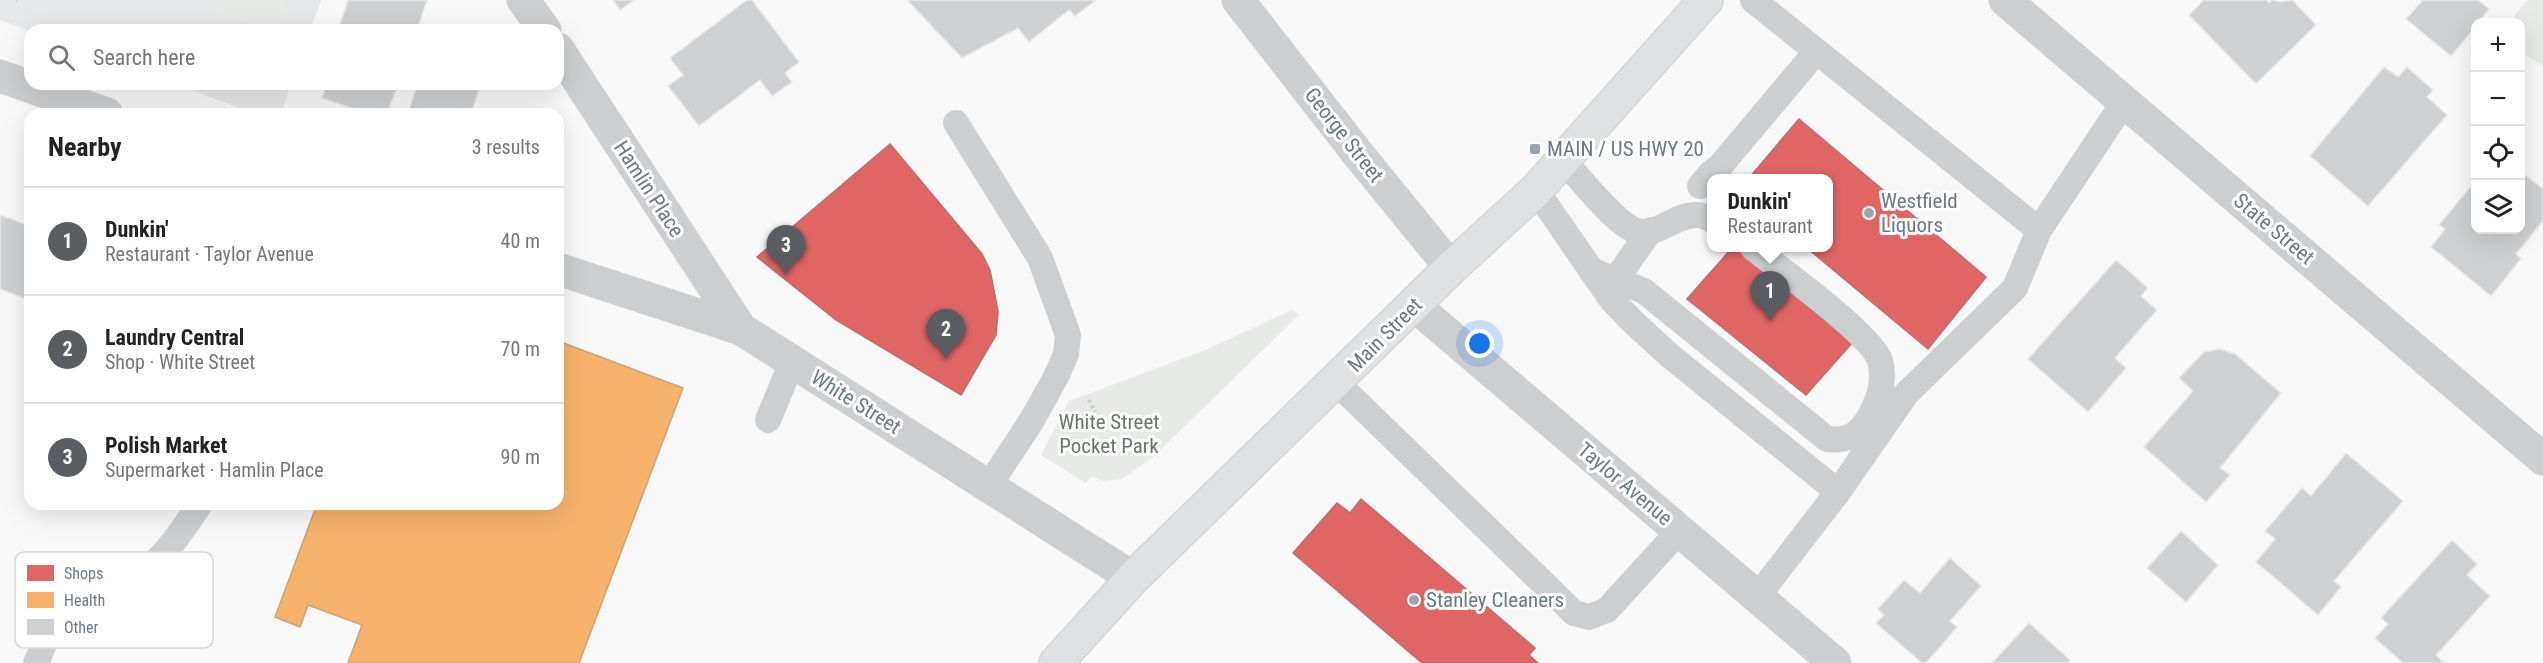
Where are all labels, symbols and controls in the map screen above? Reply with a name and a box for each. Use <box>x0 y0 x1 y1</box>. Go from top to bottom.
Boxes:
map controls <box>2471 18 2525 234</box>
button: + <box>2471 18 2525 72</box>
search box <box>24 24 564 90</box>
icon: search <box>45 41 78 74</box>
text: Search here <box>93 45 195 70</box>
button: − <box>2471 72 2525 126</box>
street label: George Street <box>1300 83 1388 187</box>
button: locate <box>2471 126 2525 180</box>
text: Nearby <box>48 132 122 162</box>
text: 3 results <box>472 135 540 159</box>
street label: Hamlin Place <box>609 137 689 242</box>
place label: MAIN / US HWY 20 <box>1547 137 1704 161</box>
marker: MAIN / US HWY 20 <box>1528 142 1542 156</box>
popup <box>1707 174 1833 252</box>
button: layers <box>2471 180 2525 234</box>
text: Dunkin' <box>1727 189 1791 214</box>
place label: Westfield Liquors <box>1881 189 1958 237</box>
street label: State Street <box>2229 189 2319 269</box>
marker: Westfield Liquors <box>1862 206 1876 220</box>
text: Restaurant <box>1727 214 1813 238</box>
text: Dunkin' <box>105 217 169 242</box>
pin: 3 <box>766 226 806 275</box>
text: 1 <box>62 229 73 253</box>
text: 40 m <box>501 229 540 253</box>
text: Restaurant · Taylor Avenue <box>105 242 314 266</box>
pin: 1 <box>1750 272 1790 321</box>
street label: Main Street <box>1343 293 1427 377</box>
pin: 2 <box>926 310 966 359</box>
text: Laundry Central <box>105 325 244 350</box>
your location <box>1465 329 1494 358</box>
text: 2 <box>62 337 73 361</box>
text: 70 m <box>501 337 540 361</box>
text: Shop · White Street <box>105 350 255 374</box>
street label: White Street <box>807 365 905 439</box>
park label: White Street Pocket Park <box>1058 410 1160 458</box>
text: Polish Market <box>105 433 227 458</box>
street label: Taylor Avenue <box>1573 438 1677 530</box>
text: 3 <box>62 445 73 469</box>
text: 90 m <box>501 445 540 469</box>
text: Supermarket · Hamlin Place <box>105 458 324 482</box>
legend <box>15 552 213 648</box>
text: Shops <box>64 564 103 583</box>
place label: Stanley Cleaners <box>1426 588 1564 612</box>
text: Health <box>64 591 105 610</box>
marker: Stanley Cleaners <box>1407 593 1421 607</box>
text: Other <box>64 618 99 637</box>

